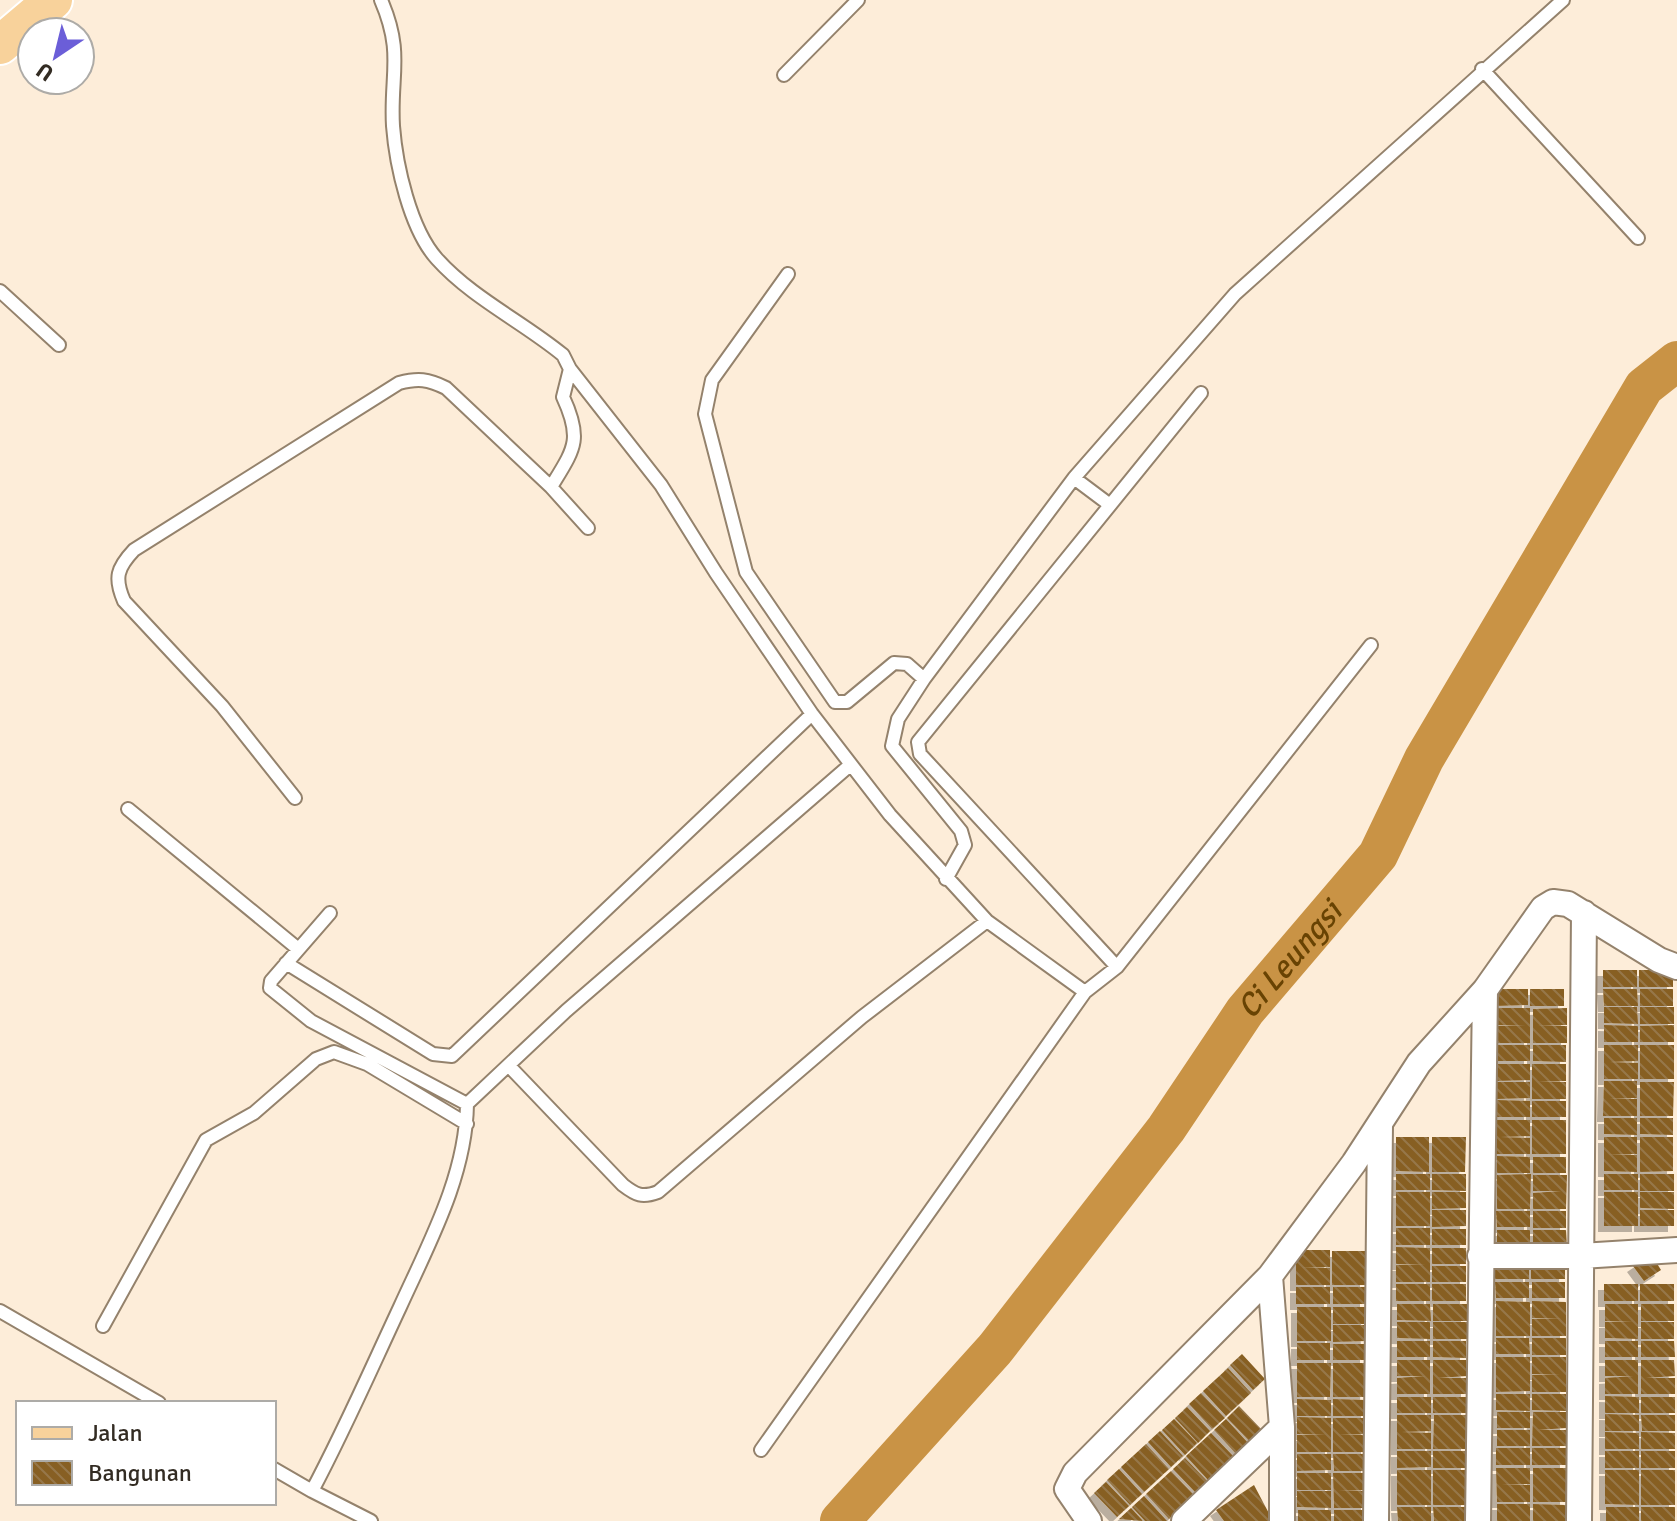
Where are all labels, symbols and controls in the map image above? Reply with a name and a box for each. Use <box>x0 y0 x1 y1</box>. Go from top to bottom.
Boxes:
north arrow <box>16 16 96 96</box>
text: U <box>31 57 59 87</box>
water label: Ci Leungsi <box>1228 890 1352 1026</box>
legend <box>16 1401 276 1505</box>
text: Jalan <box>88 1418 143 1448</box>
text: Bangunan <box>88 1458 192 1488</box>

